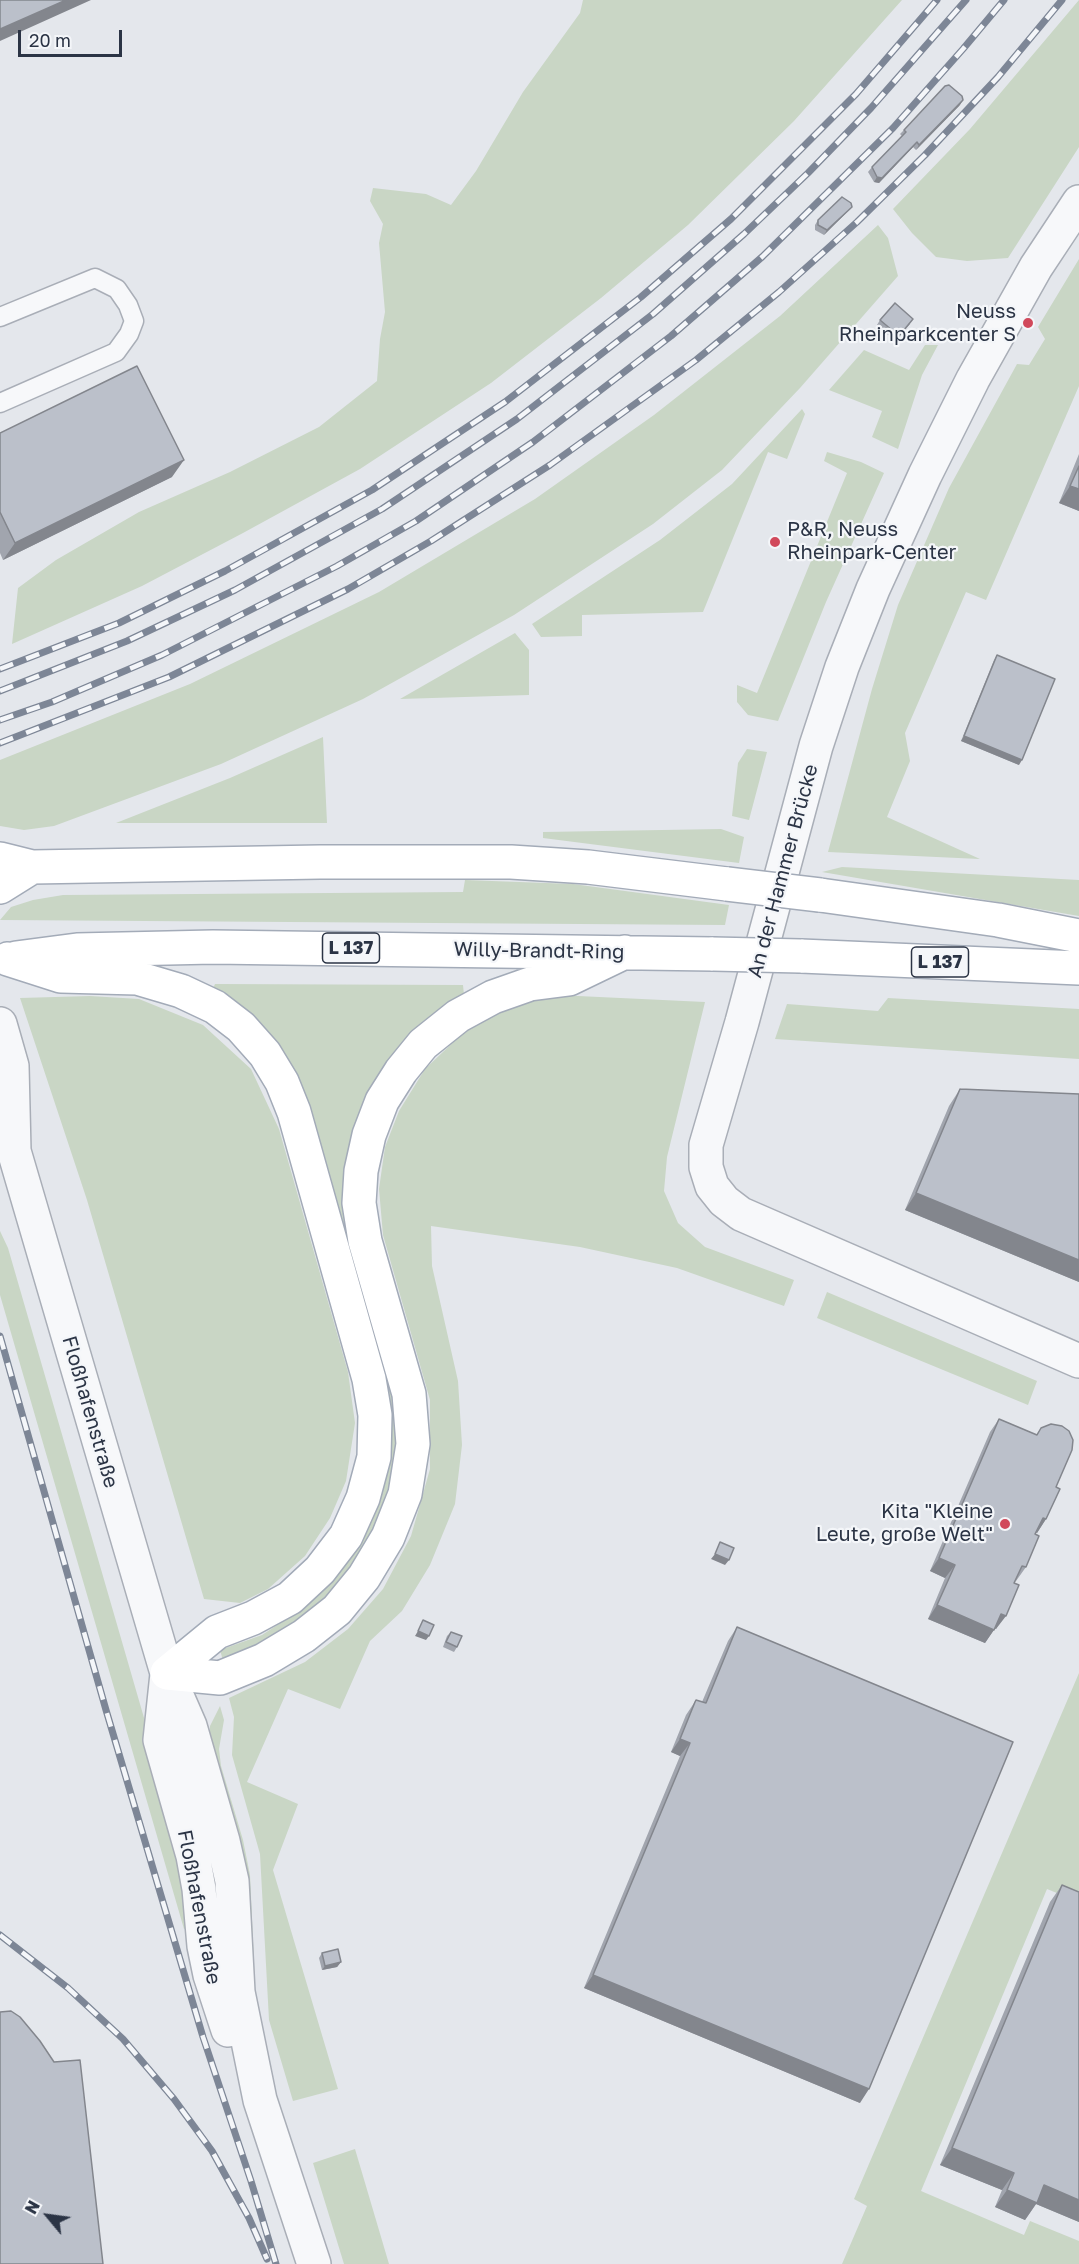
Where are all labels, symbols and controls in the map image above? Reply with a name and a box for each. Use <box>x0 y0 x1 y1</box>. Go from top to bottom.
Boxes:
scale bar <box>21 18 124 56</box>
text: 20 m <box>29 29 71 51</box>
place label: Neuss Rheinparkcenter S <box>839 300 1016 347</box>
marker: Neuss Rheinparkcenter S <box>1021 316 1035 330</box>
place label: P&R, Neuss Rheinpark-Center <box>787 518 956 565</box>
marker: P&R, Neuss Rheinpark-Center <box>768 535 782 549</box>
street label: An der Hammer Brücke <box>743 761 823 981</box>
road number: L 137 <box>322 933 380 963</box>
street label: Willy-Brandt-Ring <box>453 938 625 964</box>
road number: L 137 <box>912 947 968 977</box>
street label: Floßhafenstraße <box>57 1333 123 1491</box>
place label: Kita "Kleine Leute, große Welt" <box>816 1500 993 1547</box>
marker: Kita "Kleine Leute, große Welt" <box>998 1517 1012 1531</box>
street label: Floßhafenstraße <box>172 1828 226 1986</box>
north arrow <box>18 2186 78 2246</box>
text: N <box>21 2197 44 2217</box>

